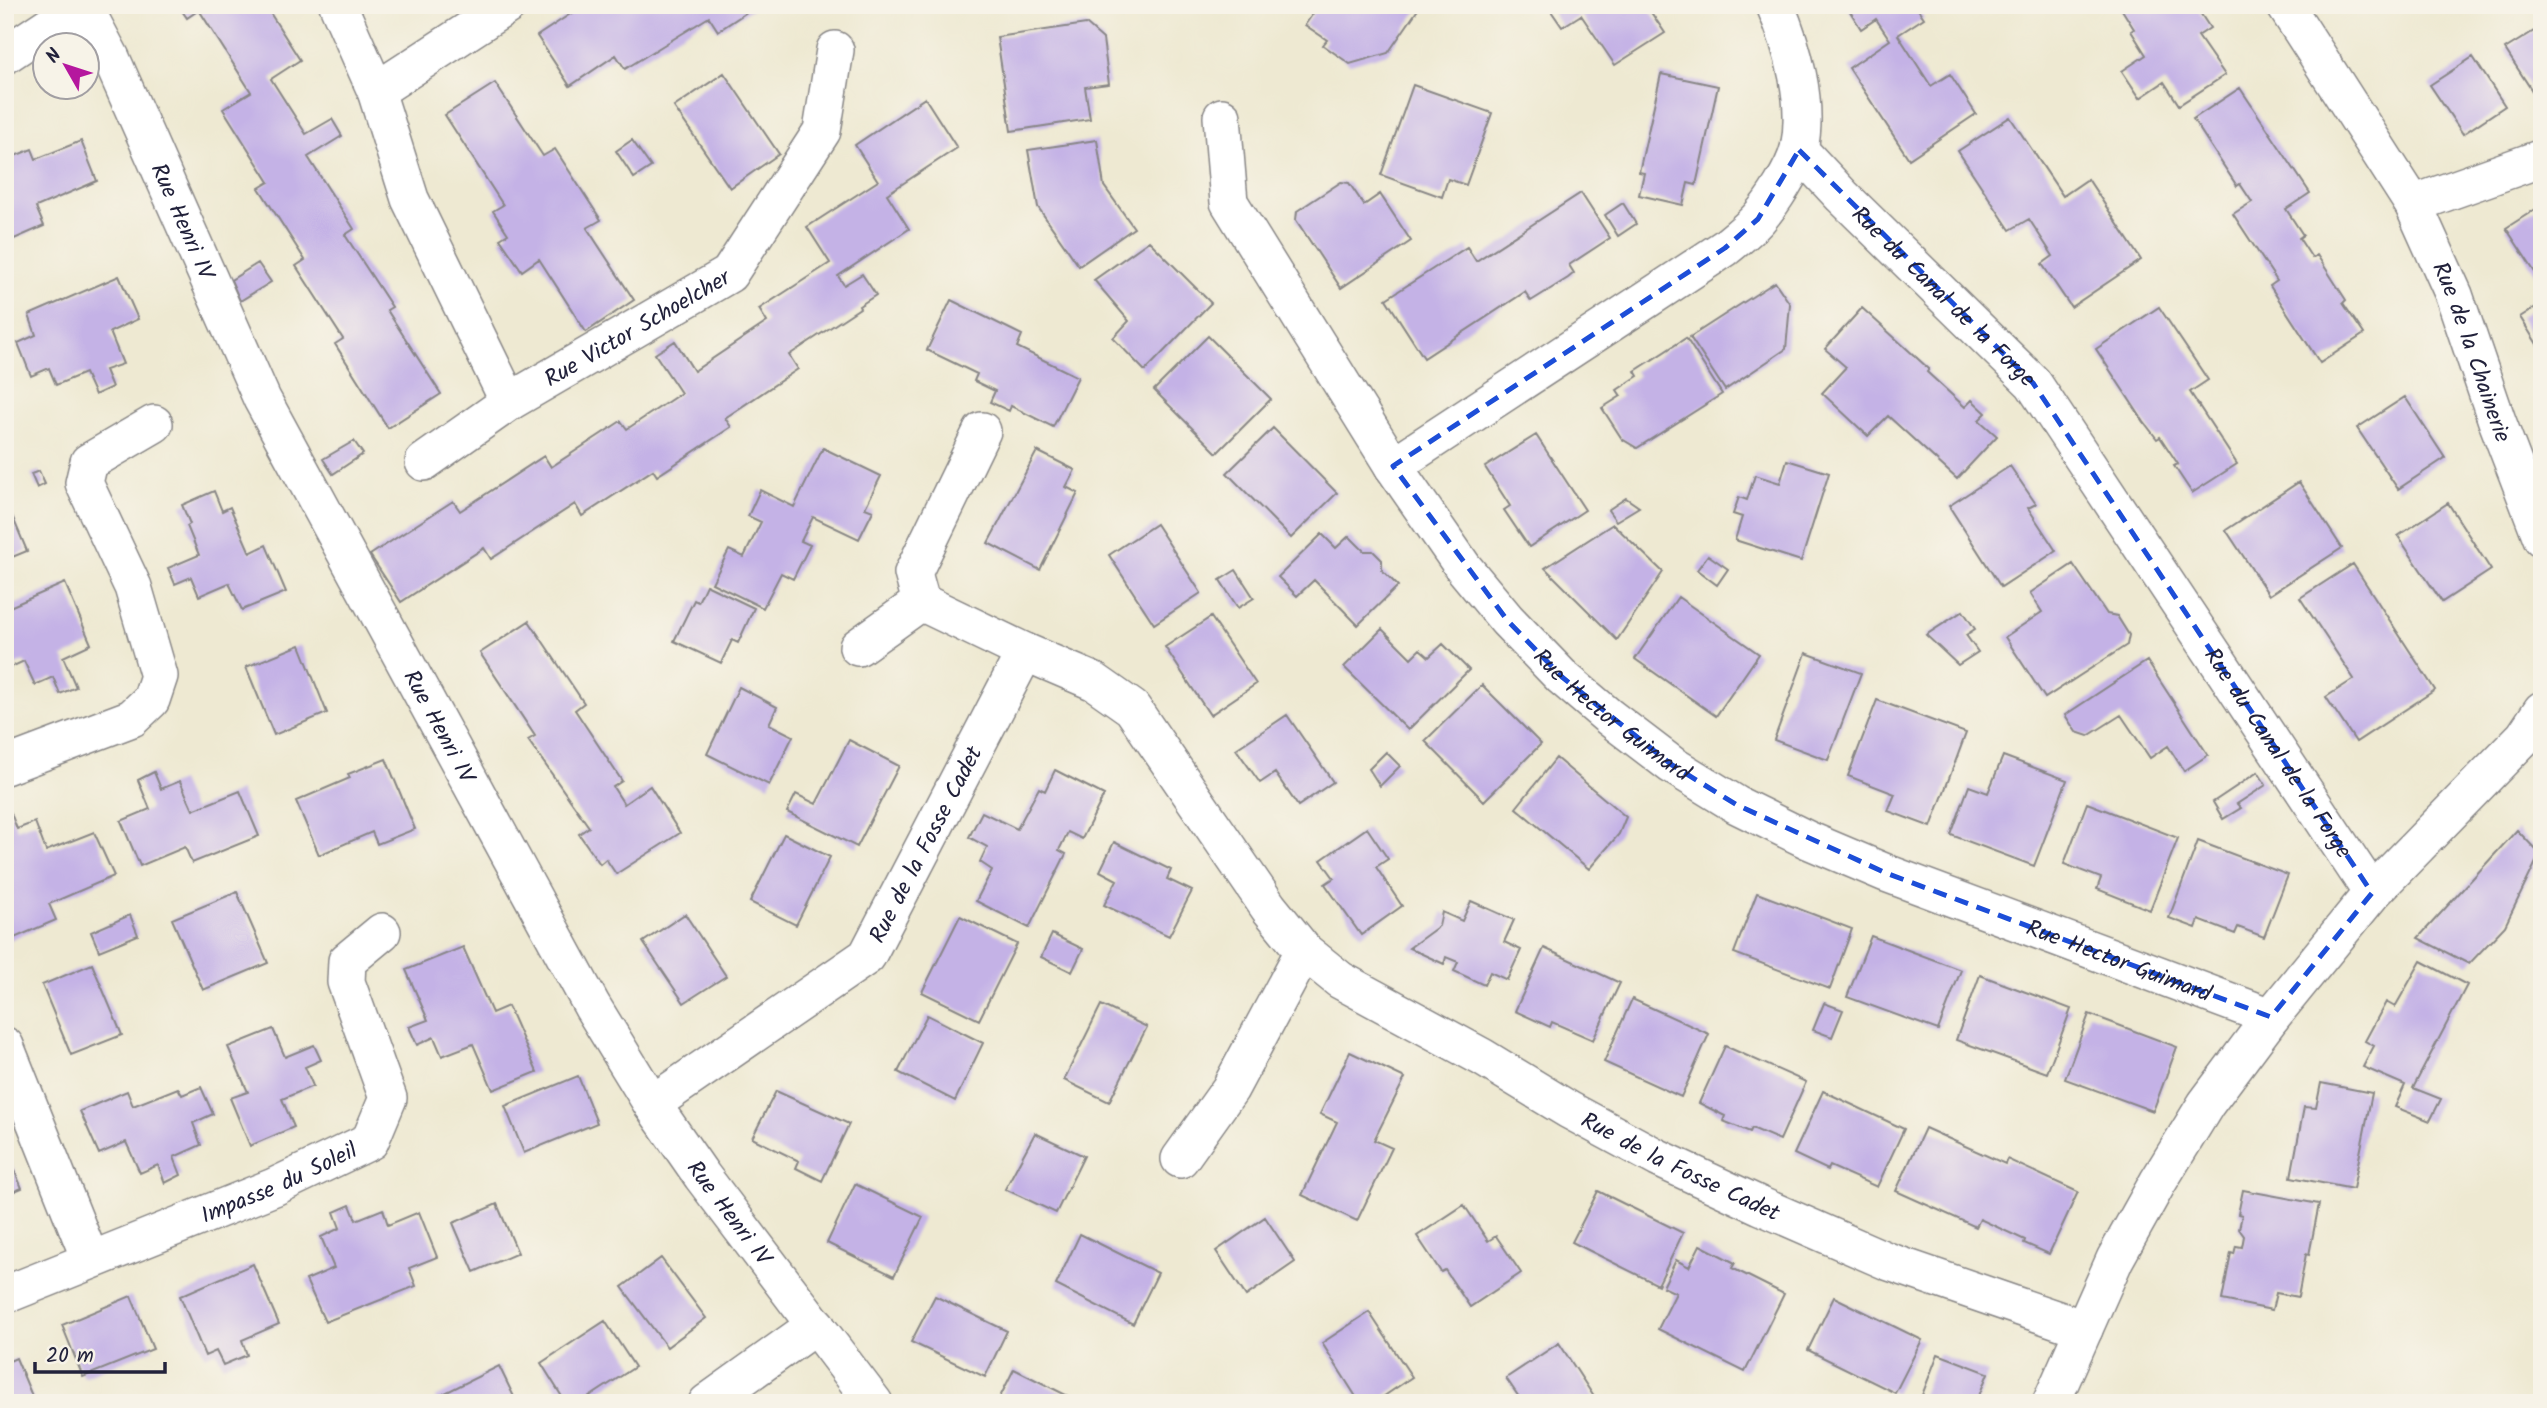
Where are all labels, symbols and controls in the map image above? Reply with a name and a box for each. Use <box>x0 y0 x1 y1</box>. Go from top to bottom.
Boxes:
north arrow <box>32 32 102 102</box>
text: N <box>39 42 70 71</box>
street label: Rue Henri IV <box>140 158 224 287</box>
street label: Rue du Canal de la Forge <box>1842 198 2043 397</box>
street label: Rue de la Chainerie <box>2421 256 2520 448</box>
street label: Rue Victor Schoelcher <box>538 260 739 398</box>
street label: Rue Hector Guimard <box>1524 641 1698 793</box>
street label: Rue du Canal de la Forge <box>2194 641 2360 866</box>
street label: Rue Henri IV <box>393 664 484 791</box>
street label: Rue de la Fosse Cadet <box>861 739 994 950</box>
street label: Rue Hector Guimard <box>2021 911 2217 1013</box>
street label: Rue de la Fosse Cadet <box>1574 1104 1786 1232</box>
street label: Impasse du Soleil <box>196 1133 364 1235</box>
street label: Rue Henri IV <box>676 1153 781 1275</box>
scale bar <box>35 1331 164 1375</box>
text: 20 m <box>46 1340 94 1373</box>

